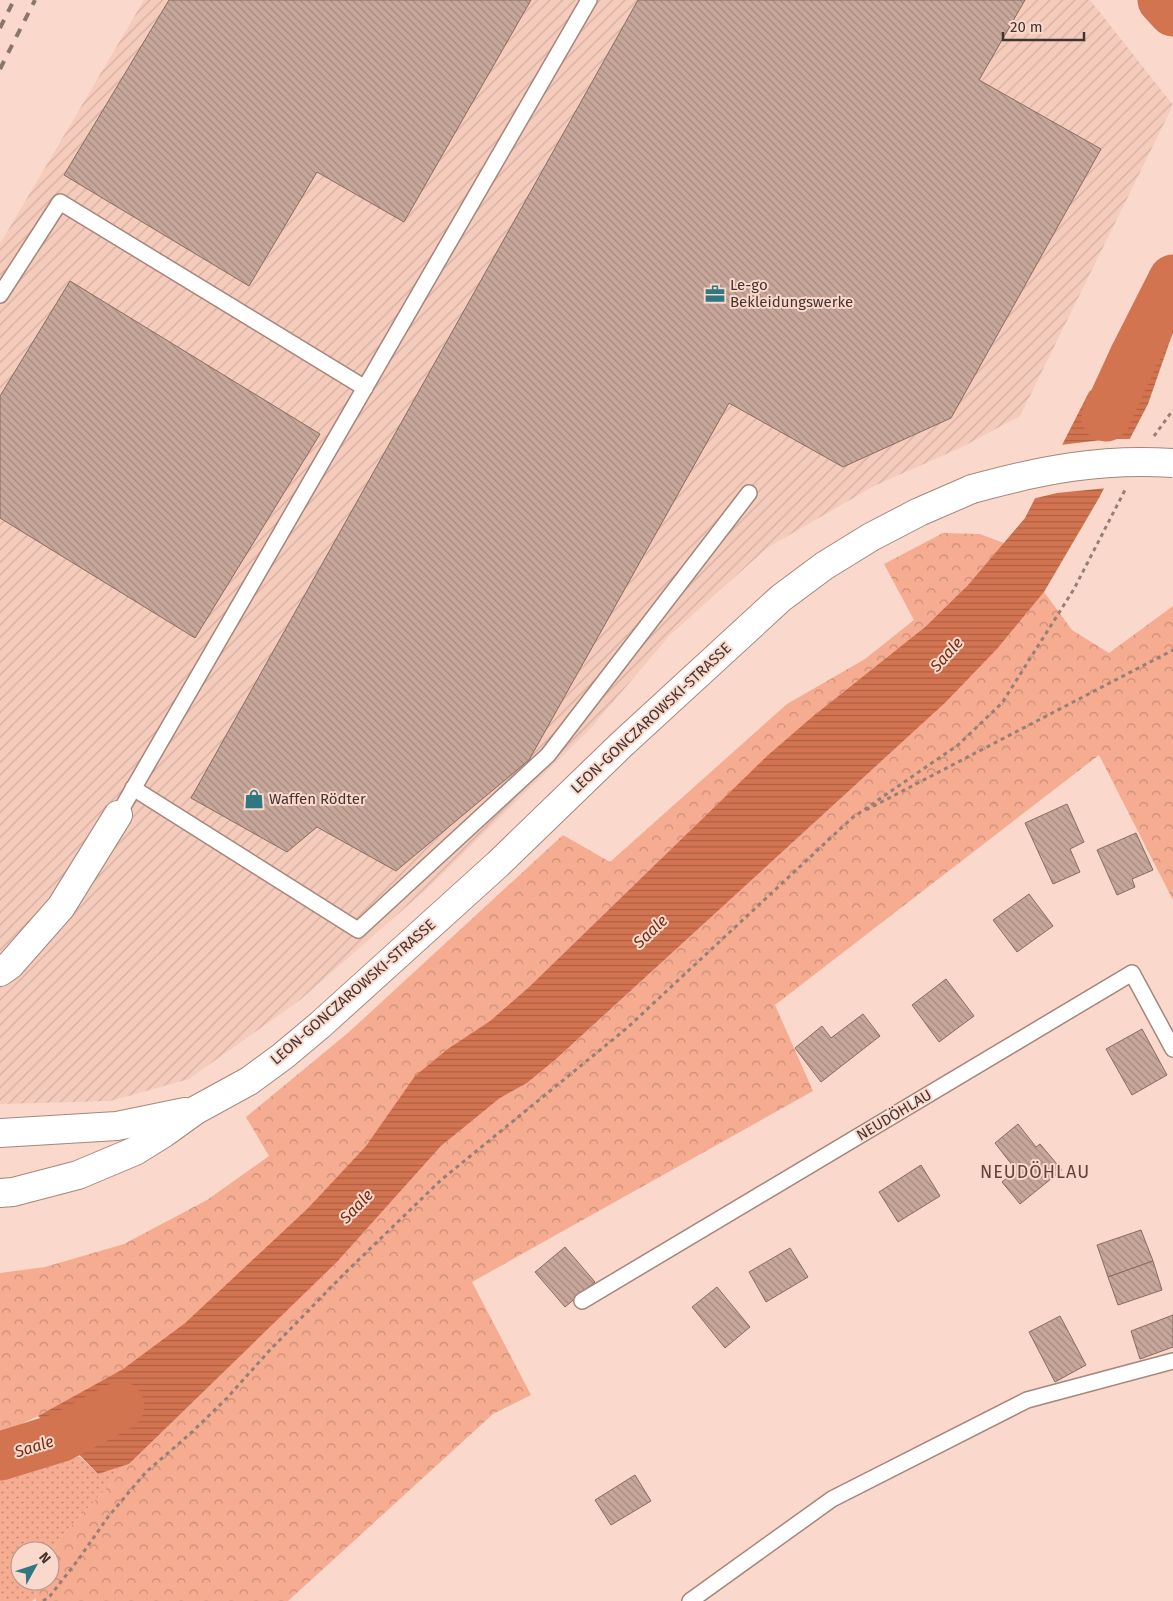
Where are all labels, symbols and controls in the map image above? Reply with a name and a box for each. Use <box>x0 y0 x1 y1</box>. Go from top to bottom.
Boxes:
scale bar <box>1003 10 1084 42</box>
text: 20 m <box>1010 18 1043 36</box>
place label: Le-go Bekleidungswerke <box>730 276 853 311</box>
office icon: Le-go Bekleidungswerke <box>704 283 726 305</box>
water label: Saale <box>925 633 967 676</box>
street label: LEON-GONCZAROWSKI-STRASSE <box>567 639 735 797</box>
shop icon: Waffen Rödter <box>243 788 265 810</box>
place label: Waffen Rödter <box>269 790 366 808</box>
water label: Saale <box>629 911 671 953</box>
street label: LEON-GONCZAROWSKI-STRASSE <box>267 915 439 1069</box>
street label: NEUDÖHLAU <box>853 1086 935 1144</box>
district label: NEUDÖHLAU <box>980 1161 1090 1183</box>
water label: Saale <box>335 1185 377 1228</box>
water label: Saale <box>11 1432 56 1462</box>
north arrow <box>10 1541 60 1591</box>
text: N <box>35 1549 54 1567</box>

